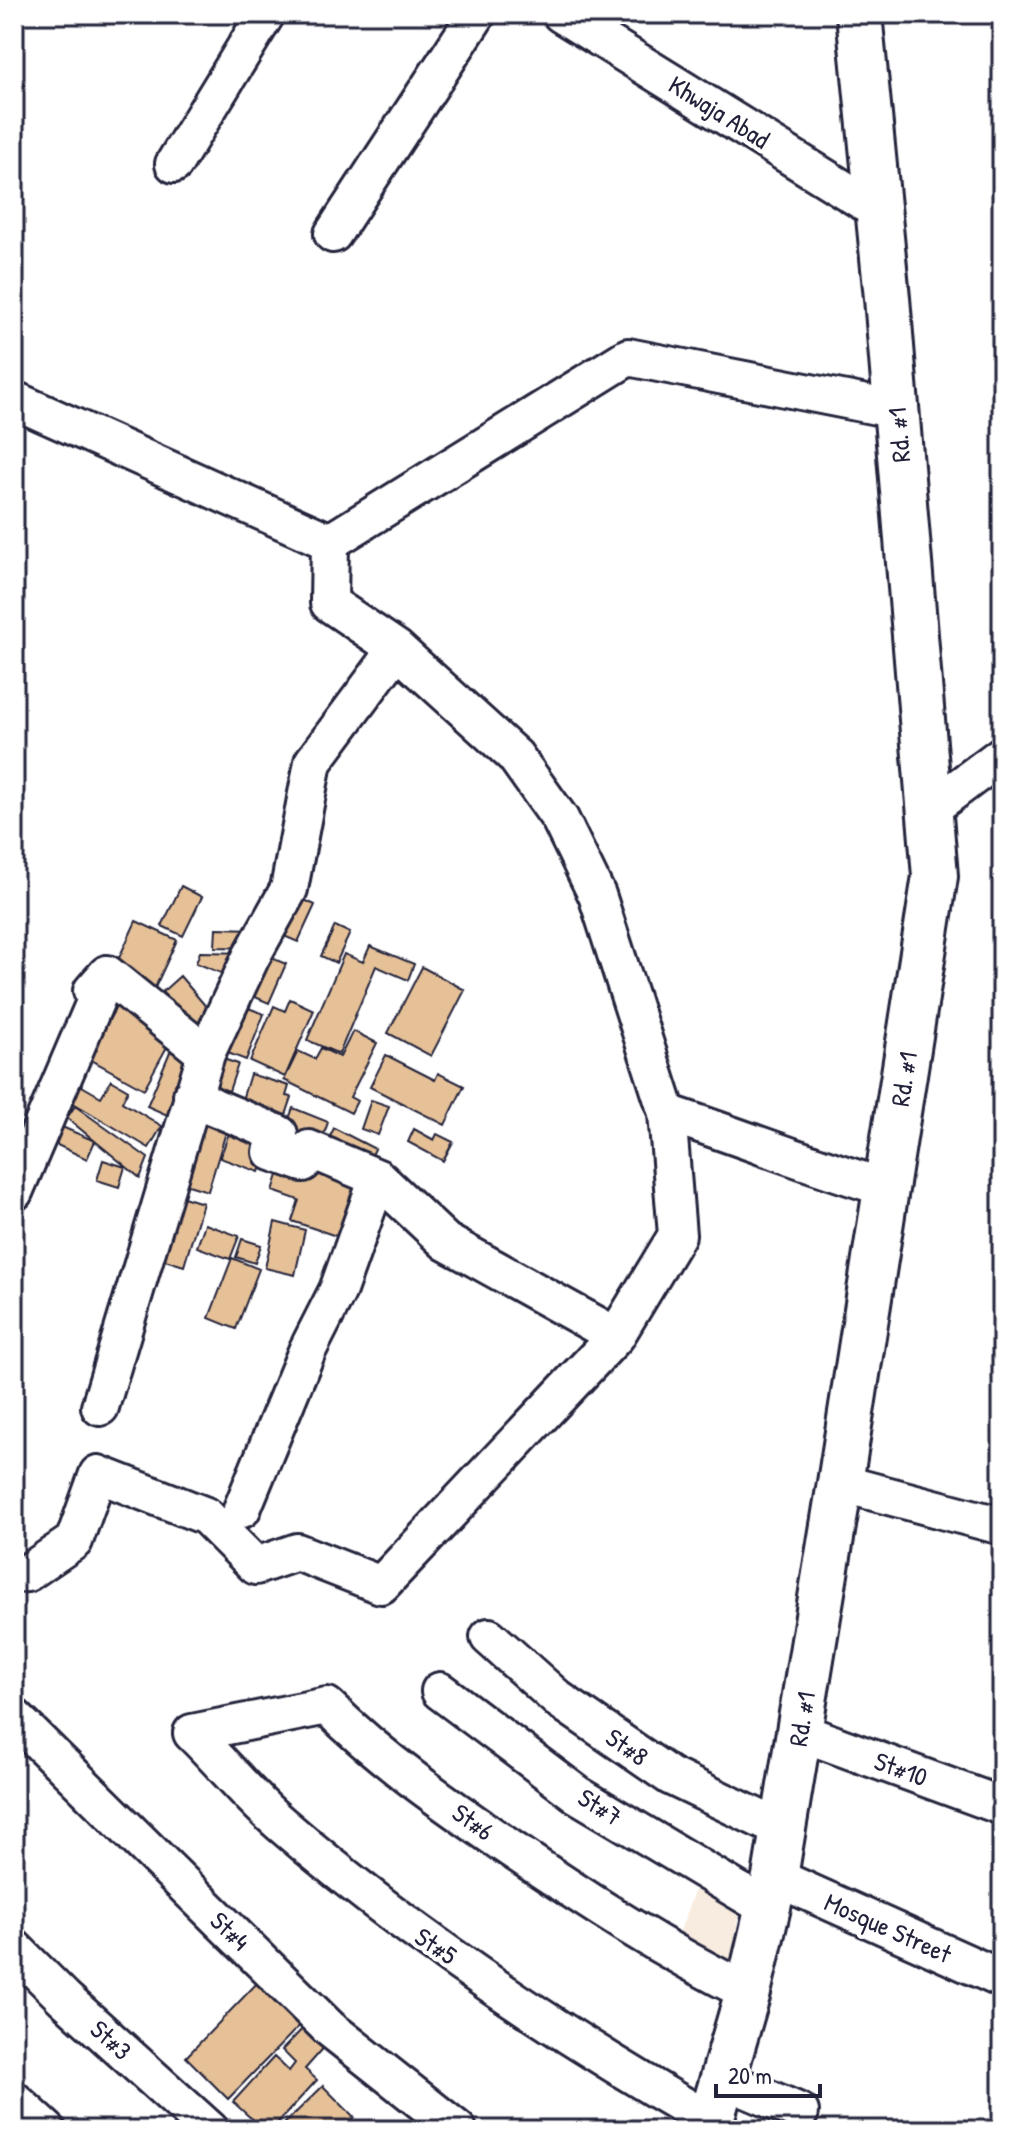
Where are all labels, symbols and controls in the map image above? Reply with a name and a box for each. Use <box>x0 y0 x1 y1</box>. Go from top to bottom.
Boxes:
street label: Khwaja Abad <box>662 67 776 156</box>
street label: Rd. #1 <box>879 406 918 464</box>
street label: Rd. #1 <box>882 1049 925 1109</box>
street label: Rd. #1 <box>780 1689 823 1749</box>
street label: St#8 <box>599 1720 655 1774</box>
street label: St#10 <box>870 1743 932 1794</box>
street label: St#7 <box>572 1780 629 1834</box>
street label: St#6 <box>446 1795 501 1848</box>
street label: Mosque Street <box>819 1884 958 1971</box>
street label: St#4 <box>203 1903 258 1958</box>
street label: St#5 <box>408 1919 464 1972</box>
street label: St#3 <box>83 2012 140 2067</box>
scale bar <box>716 2048 820 2098</box>
text: 20 m <box>728 2059 772 2091</box>

